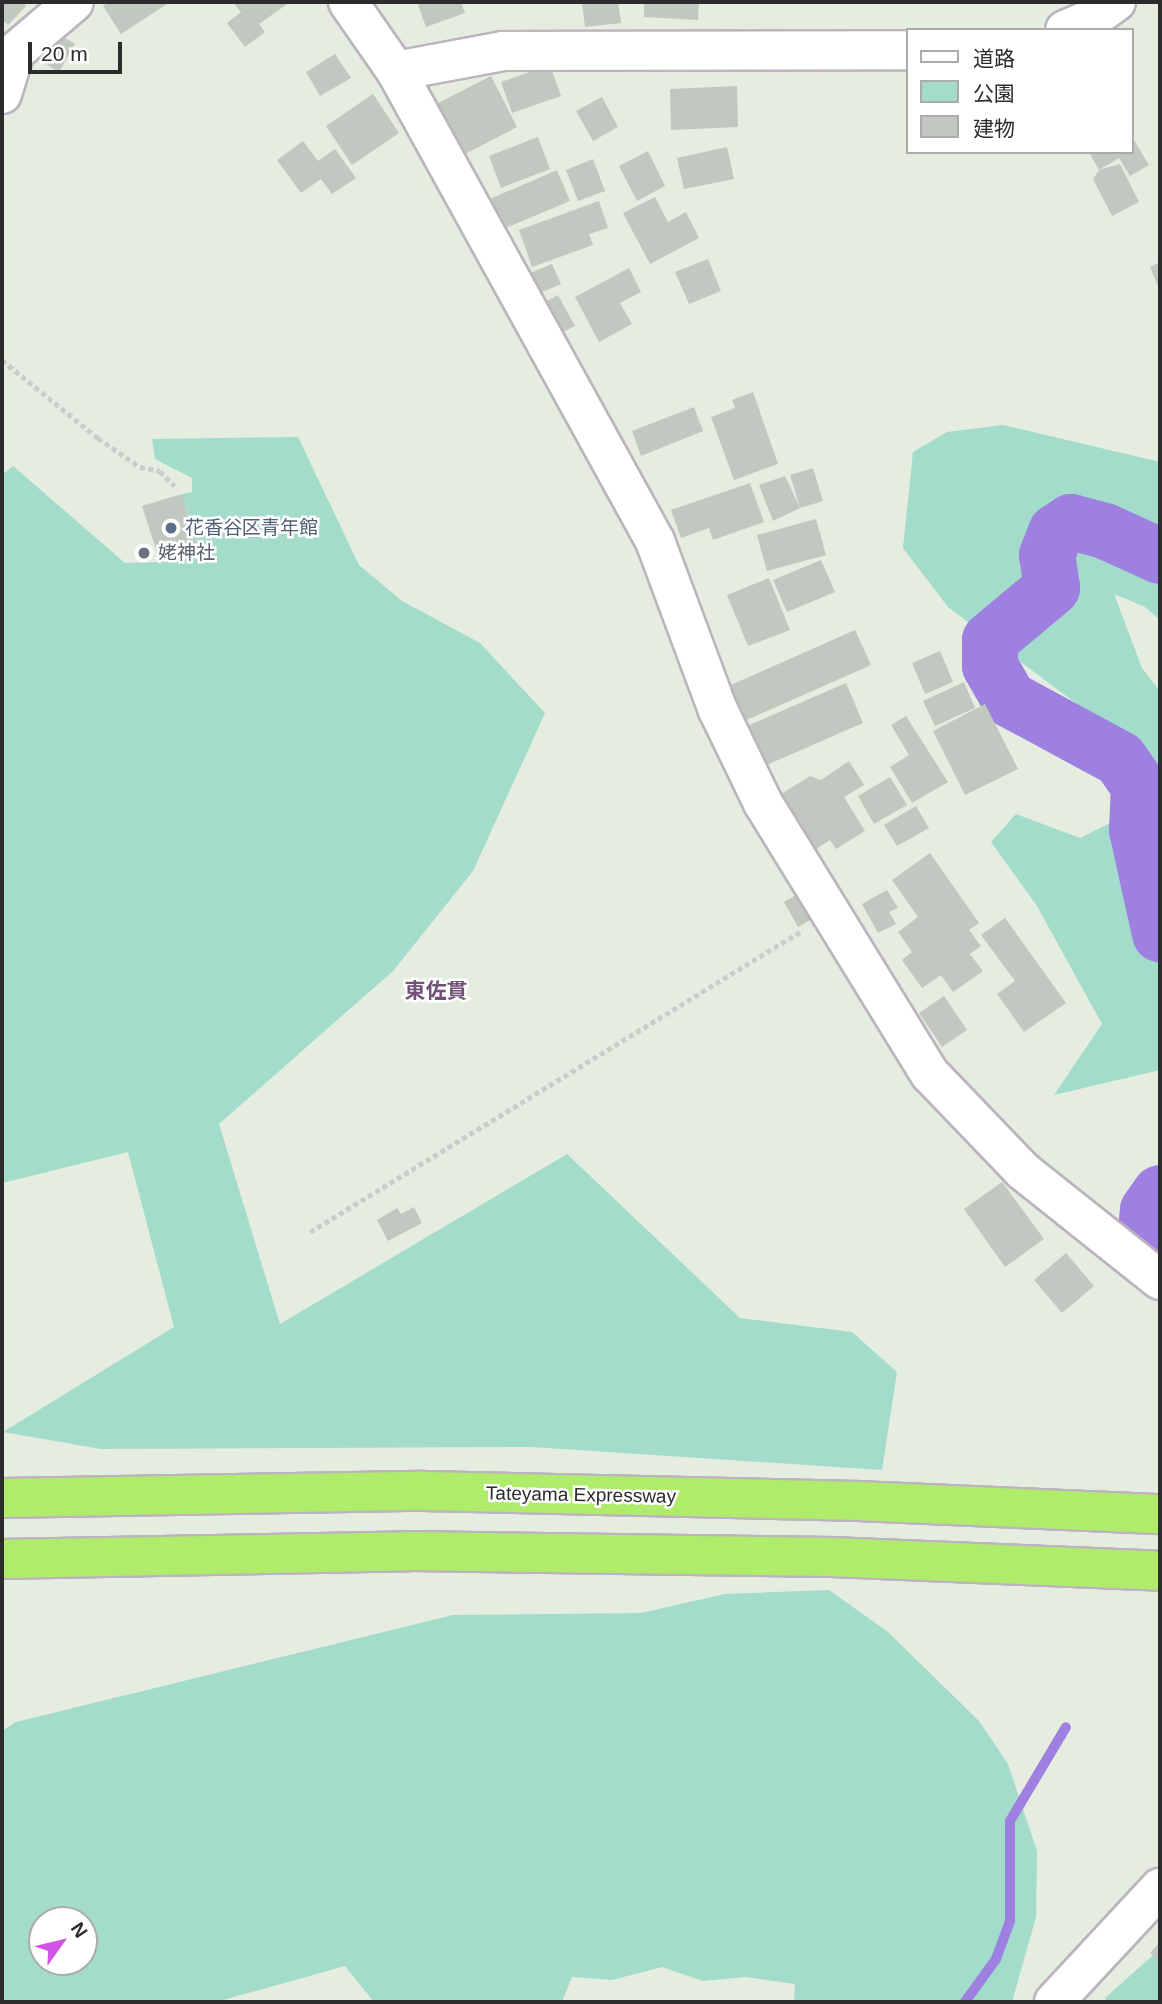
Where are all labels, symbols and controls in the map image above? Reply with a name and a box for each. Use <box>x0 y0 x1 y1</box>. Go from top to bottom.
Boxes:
scale bar <box>32 28 126 72</box>
legend <box>906 28 1134 154</box>
text: 20 m <box>41 42 88 65</box>
text: 道路 <box>973 47 1015 70</box>
text: 公園 <box>973 82 1015 105</box>
text: 建物 <box>973 117 1015 140</box>
place label: 花香谷区青年館 <box>185 517 318 539</box>
marker: 花香谷区青年館 <box>163 520 179 536</box>
place label: 姥神社 <box>158 542 215 564</box>
marker: 姥神社 <box>136 545 152 561</box>
district label: 東佐貫 <box>405 978 467 1004</box>
street label: Tateyama Expressway <box>486 1482 676 1508</box>
north arrow <box>28 1906 98 1976</box>
text: N <box>67 1919 92 1942</box>

